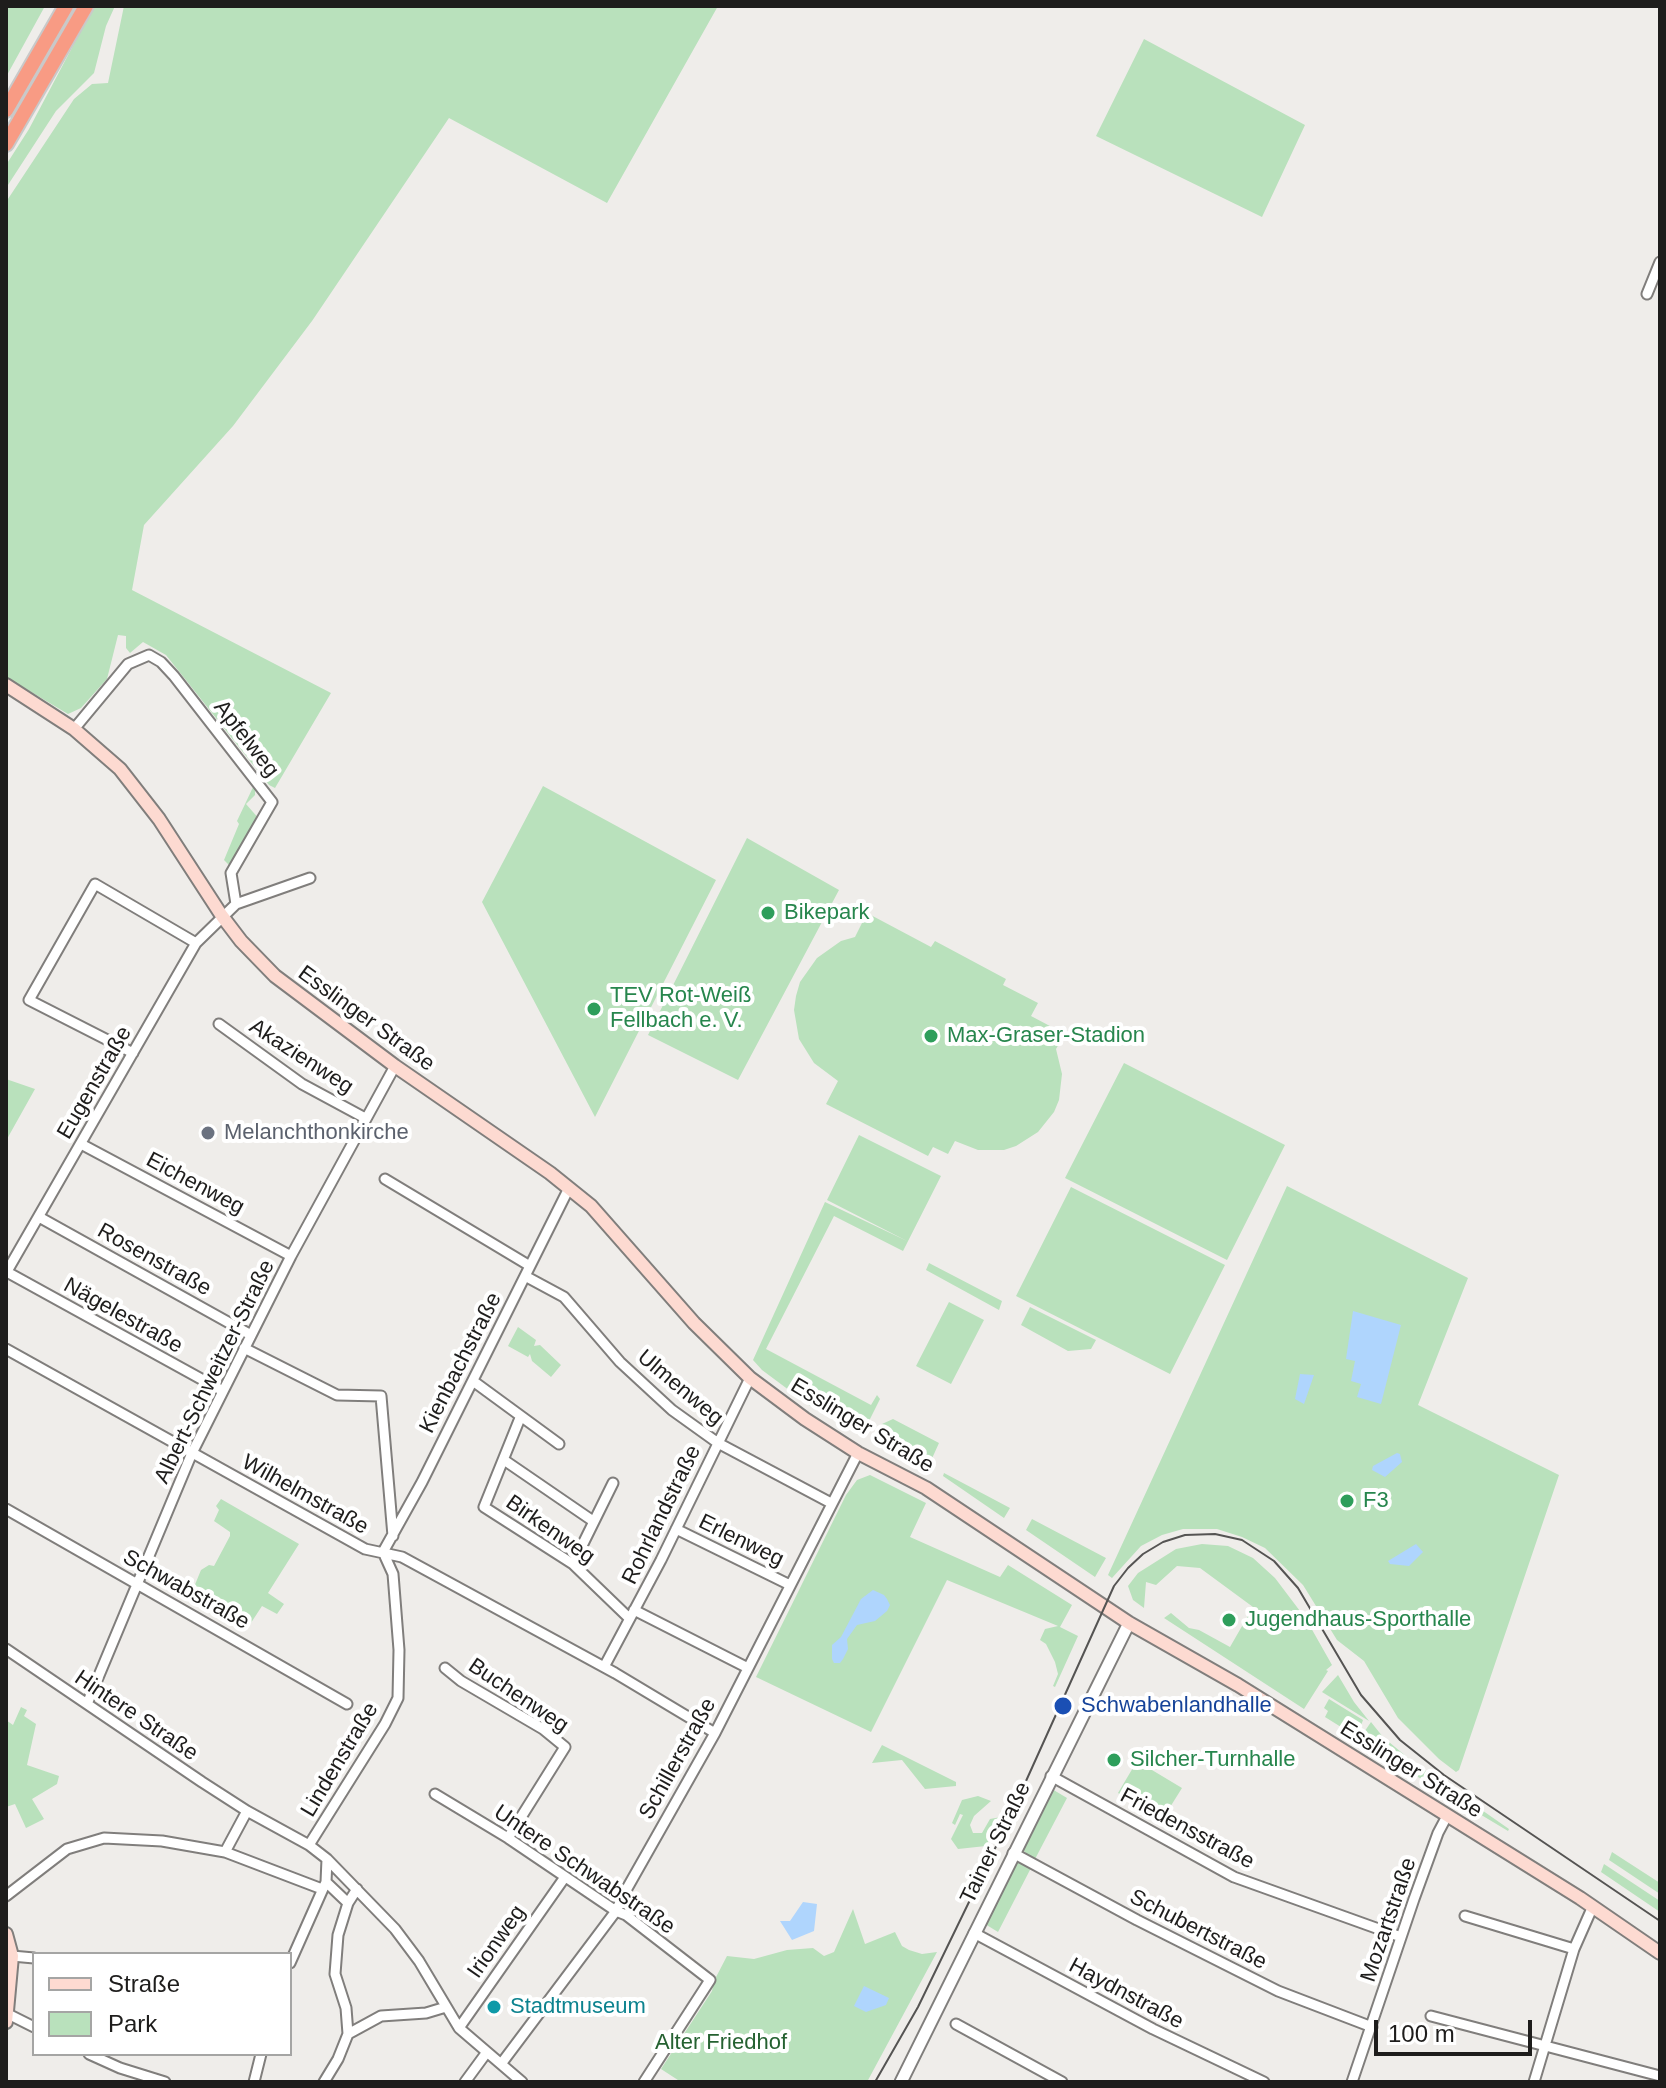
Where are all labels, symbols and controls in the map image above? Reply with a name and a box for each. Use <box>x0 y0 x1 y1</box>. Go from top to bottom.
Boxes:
street label: Apfelweg <box>208 695 284 783</box>
place label: Bikepark <box>784 900 870 926</box>
marker: Bikepark <box>759 904 777 922</box>
street label: Esslinger Straße <box>292 961 440 1077</box>
place label: TEV Rot-Weiß Fellbach e. V. <box>610 983 751 1034</box>
marker: TEV Rot-Weiß Fellbach e. V. <box>585 1000 603 1018</box>
street label: Akazienweg <box>244 1014 358 1100</box>
street label: Eugenstraße <box>52 1022 138 1144</box>
place label: Max-Graser-Stadion <box>947 1023 1145 1049</box>
marker: Max-Graser-Stadion <box>922 1027 940 1045</box>
place label: Melanchthonkirche <box>224 1120 409 1146</box>
marker: Melanchthonkirche <box>199 1124 217 1142</box>
street label: Eichenweg <box>141 1147 249 1221</box>
street label: Rosenstraße <box>93 1218 215 1302</box>
street label: Albert-Schweitzer-Straße <box>149 1256 281 1488</box>
street label: Nägelestraße <box>59 1272 187 1360</box>
street label: Kienbachstraße <box>414 1288 508 1438</box>
street label: Ulmenweg <box>632 1344 728 1432</box>
street label: Esslinger Straße <box>786 1373 938 1479</box>
street label: Rohrlandstraße <box>617 1441 707 1589</box>
street label: Wilhelmstraße <box>237 1449 373 1541</box>
place label: F3 <box>1363 1488 1389 1514</box>
street label: Birkenweg <box>500 1490 600 1570</box>
marker: F3 <box>1338 1492 1356 1510</box>
street label: Erlenweg <box>694 1509 788 1573</box>
street label: Schwabstraße <box>118 1544 254 1636</box>
place label: Jugendhaus-Sporthalle <box>1245 1607 1471 1633</box>
marker: Jugendhaus-Sporthalle <box>1220 1611 1238 1629</box>
street label: Buchenweg <box>463 1653 573 1739</box>
street label: Hintere Straße <box>69 1665 203 1767</box>
place label: Schwabenlandhalle <box>1081 1693 1272 1719</box>
street label: Schillerstraße <box>634 1694 722 1824</box>
marker: Schwabenlandhalle <box>1052 1695 1074 1717</box>
street label: Lindenstraße <box>296 1698 384 1822</box>
street label: Esslinger Straße <box>1335 1716 1487 1824</box>
place label: Silcher-Turnhalle <box>1130 1747 1295 1773</box>
marker: Silcher-Turnhalle <box>1105 1751 1123 1769</box>
street label: Tainer Straße <box>955 1778 1037 1908</box>
street label: Friedensstraße <box>1115 1783 1259 1875</box>
street label: Untere Schwabstraße <box>488 1800 680 1940</box>
street label: Mozartstraße <box>1355 1854 1423 1986</box>
street label: Schubertstraße <box>1125 1884 1271 1976</box>
street label: Irionweg <box>462 1900 532 1984</box>
legend <box>32 1952 292 2056</box>
street label: Haydnstraße <box>1064 1953 1188 2035</box>
text: Straße <box>108 1970 180 1997</box>
place label: Stadtmuseum <box>510 1994 646 2020</box>
marker: Stadtmuseum <box>485 1998 503 2016</box>
scale bar <box>1378 2004 1536 2054</box>
text: Park <box>108 2010 157 2037</box>
text: 100 m <box>1388 2020 1455 2047</box>
park label: Alter Friedhof <box>655 2030 787 2056</box>

